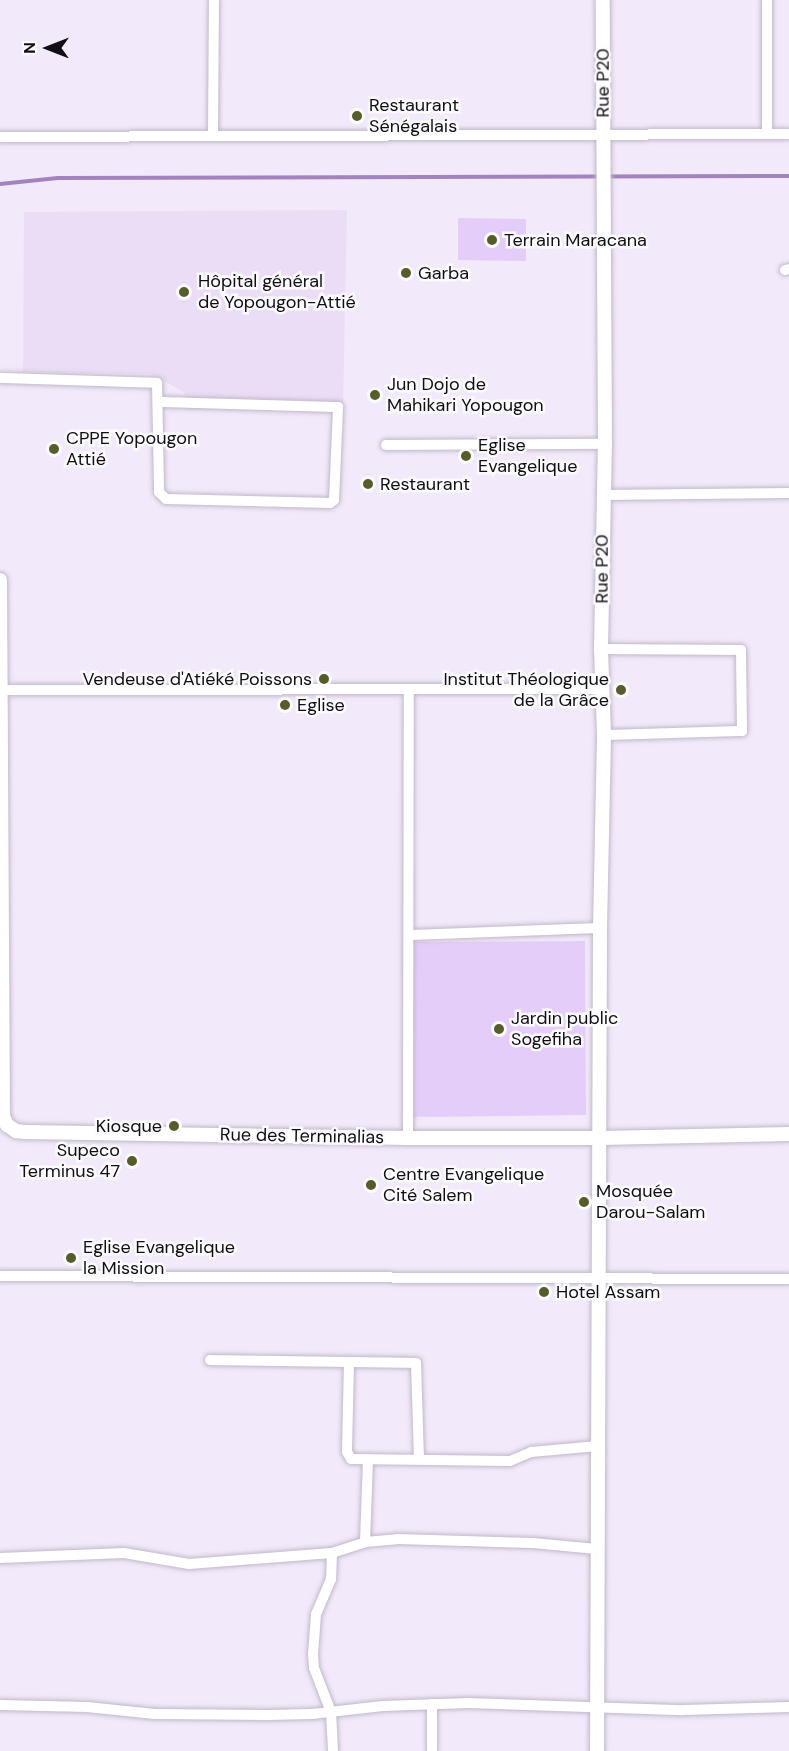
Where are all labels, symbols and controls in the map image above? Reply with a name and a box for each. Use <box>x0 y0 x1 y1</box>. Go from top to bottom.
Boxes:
north arrow <box>18 18 78 78</box>
text: N <box>19 42 40 54</box>
street label: Rue P20 <box>592 49 614 117</box>
place label: Restaurant Sénégalais <box>369 95 459 138</box>
marker: Restaurant Sénégalais <box>350 109 364 123</box>
place label: Terrain Maracana <box>504 229 647 251</box>
marker: Terrain Maracana <box>485 233 499 247</box>
place label: Garba <box>418 262 469 284</box>
marker: Garba <box>399 266 413 280</box>
place label: Hôpital général de Yopougon-Attié <box>198 271 356 314</box>
marker: Hôpital général de Yopougon-Attié <box>175 283 193 301</box>
place label: Jun Dojo de Mahikari Yopougon <box>387 374 544 416</box>
marker: Jun Dojo de Mahikari Yopougon <box>368 388 382 402</box>
place label: CPPE Yopougon Attié <box>66 428 197 470</box>
place label: Eglise Evangelique <box>478 435 577 478</box>
marker: CPPE Yopougon Attié <box>47 442 61 456</box>
marker: Eglise Evangelique <box>459 449 473 463</box>
place label: Restaurant <box>380 473 470 495</box>
marker: Restaurant <box>361 477 375 491</box>
street label: Rue P20 <box>591 535 613 603</box>
place label: Vendeuse d'Atiéké Poissons <box>82 668 312 690</box>
place label: Institut Théologique de la Grâce <box>443 669 609 712</box>
marker: Vendeuse d'Atiéké Poissons <box>317 672 331 686</box>
marker: Institut Théologique de la Grâce <box>614 683 628 697</box>
place label: Eglise <box>297 694 345 716</box>
marker: Eglise <box>278 698 292 712</box>
place label: Jardin public Sogefiha <box>511 1008 618 1050</box>
marker: Jardin public Sogefiha <box>492 1022 506 1036</box>
place label: Kiosque <box>96 1115 162 1137</box>
marker: Kiosque <box>167 1119 181 1133</box>
street label: Rue des Terminalias <box>220 1124 384 1148</box>
place label: Supeco Terminus 47 <box>19 1140 120 1182</box>
marker: Supeco Terminus 47 <box>125 1154 139 1168</box>
place label: Centre Evangelique Cité Salem <box>383 1164 544 1206</box>
marker: Centre Evangelique Cité Salem <box>364 1178 378 1192</box>
place label: Mosquée Darou-Salam <box>596 1181 705 1224</box>
marker: Mosquée Darou-Salam <box>577 1195 591 1209</box>
place label: Eglise Evangelique la Mission <box>83 1237 235 1280</box>
marker: Eglise Evangelique la Mission <box>64 1251 78 1265</box>
place label: Hotel Assam <box>556 1281 660 1303</box>
marker: Hotel Assam <box>537 1285 551 1299</box>

